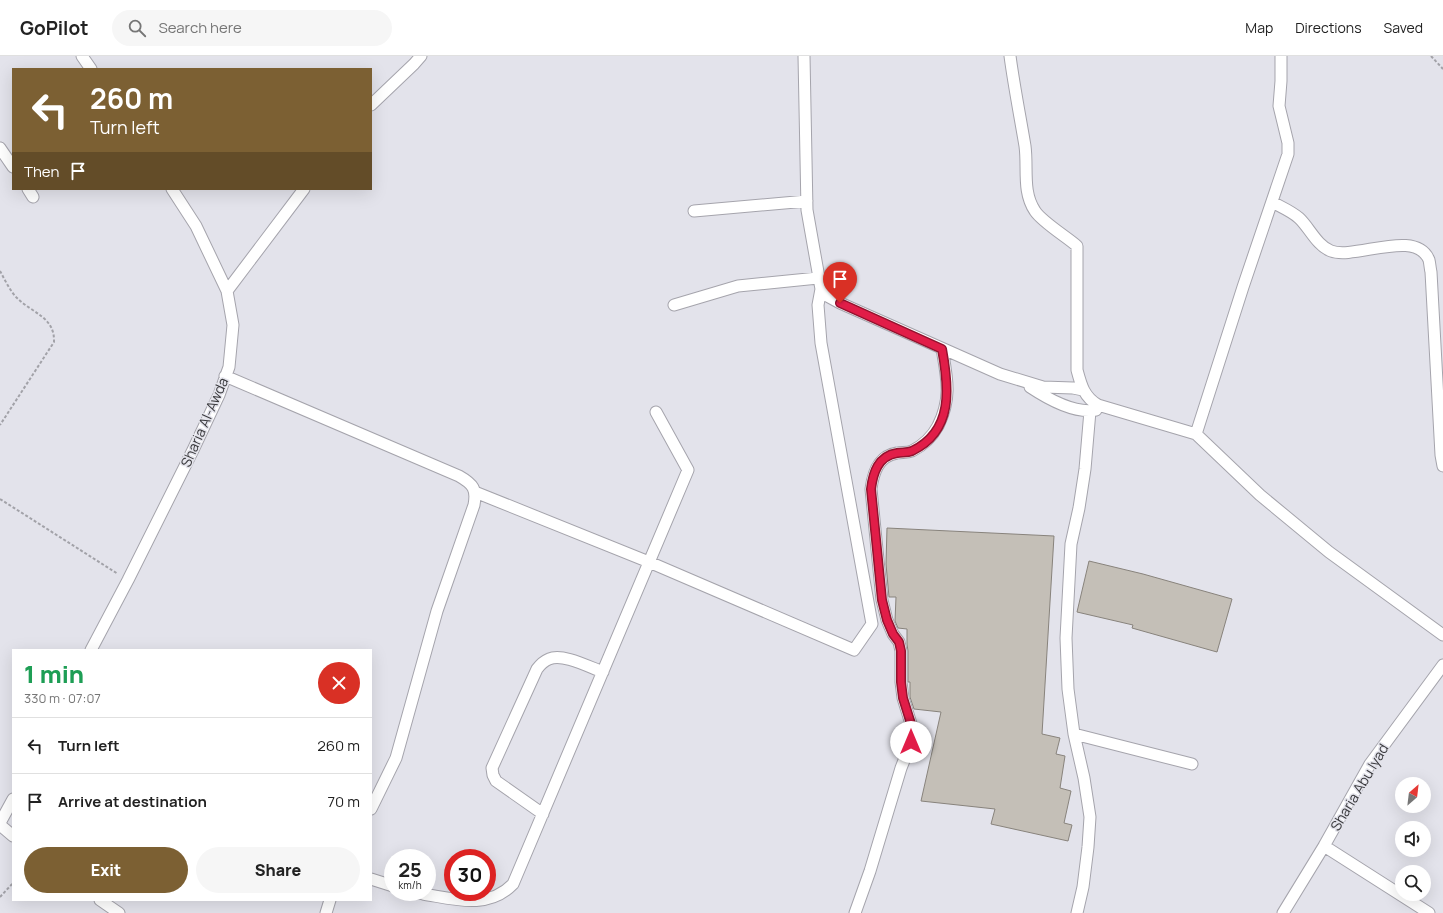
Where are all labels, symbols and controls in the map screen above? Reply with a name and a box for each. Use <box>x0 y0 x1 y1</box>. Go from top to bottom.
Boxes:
search box <box>112 10 392 46</box>
text: GoPilot <box>20 15 88 41</box>
icon: search <box>126 17 148 39</box>
text: Search here <box>158 17 242 38</box>
text: Map <box>1245 18 1273 37</box>
text: Directions <box>1295 18 1362 37</box>
text: Saved <box>1384 18 1423 37</box>
text: 260 m <box>90 79 173 117</box>
icon: left <box>24 84 76 136</box>
text: Turn left <box>90 115 160 139</box>
icon: arrive <box>67 160 89 182</box>
text: Then <box>24 161 59 182</box>
pin <box>823 262 857 303</box>
icon: arrive <box>829 268 851 290</box>
street label: Sharia Al-Awda <box>176 374 232 470</box>
text: 1 min <box>24 657 84 690</box>
button: close <box>318 662 360 704</box>
text: 330 m · 07:07 <box>24 689 101 707</box>
position arrow <box>890 721 932 763</box>
icon: left <box>24 735 46 757</box>
text: Turn left <box>58 735 120 756</box>
text: 260 m <box>317 735 360 756</box>
street label: Sharia Abu Iyad <box>1326 740 1392 834</box>
north arrow <box>1395 777 1431 813</box>
map controls <box>1395 777 1431 901</box>
icon: arrive <box>24 791 46 813</box>
text: Arrive at destination <box>58 791 207 812</box>
text: 70 m <box>328 791 360 812</box>
button: sound <box>1395 821 1431 857</box>
button: Exit <box>24 847 188 893</box>
button: Share <box>196 847 360 893</box>
speed limit sign: 30 <box>444 849 496 901</box>
text: 25 <box>398 856 422 883</box>
button: search <box>1395 865 1431 901</box>
text: km/h <box>398 878 422 892</box>

